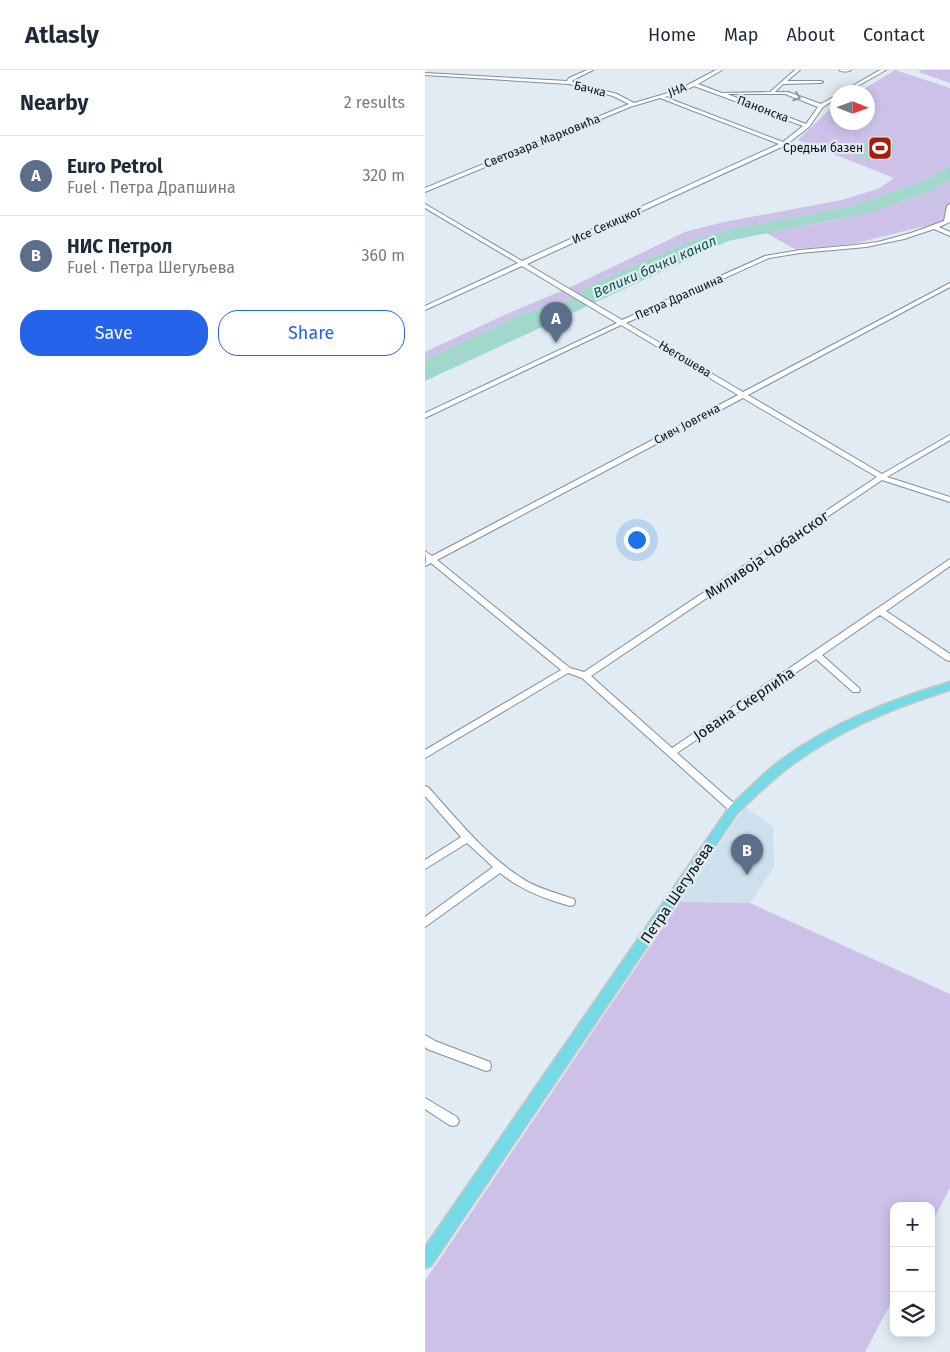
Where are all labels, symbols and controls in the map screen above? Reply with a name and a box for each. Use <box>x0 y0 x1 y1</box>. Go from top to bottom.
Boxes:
text: Atlasly <box>25 21 99 49</box>
text: Home <box>648 24 696 46</box>
text: Map <box>724 24 758 46</box>
text: About <box>786 24 835 46</box>
text: Contact <box>863 24 925 46</box>
street label: Бачка <box>572 78 608 100</box>
street label: ЈНА <box>666 80 688 100</box>
north arrow <box>830 85 875 130</box>
text: Nearby <box>20 90 88 116</box>
one-way arrow <box>792 91 801 101</box>
text: 2 results <box>344 93 405 112</box>
street label: Панонска <box>735 93 791 125</box>
street label: Светозара Марковића <box>482 111 602 171</box>
sports icon: Средњи базен <box>867 135 893 161</box>
place label: Средњи базен <box>783 141 863 155</box>
text: Euro Petrol <box>67 155 163 178</box>
text: A <box>31 166 41 185</box>
text: 320 m <box>362 166 405 185</box>
text: Fuel · Петра Драпшина <box>67 178 236 197</box>
street label: Исе Секицког <box>570 203 645 247</box>
water label: Велики бачки канал <box>591 232 719 302</box>
text: НИС Петрол <box>67 235 172 258</box>
text: B <box>31 246 41 265</box>
text: 360 m <box>362 246 405 265</box>
text: Fuel · Петра Шегуљева <box>67 258 235 277</box>
street label: Петра Драпшина <box>633 271 725 323</box>
pin: A <box>540 302 572 343</box>
button: Save <box>20 310 208 356</box>
button: Share <box>218 310 405 356</box>
street label: Његошева <box>656 338 714 380</box>
street label: Сивч Јовгена <box>652 401 722 447</box>
street label: Миливоја Чобанског <box>702 507 833 603</box>
your location <box>624 527 650 553</box>
street label: Јована Скерлића <box>690 663 798 745</box>
pin: B <box>731 834 763 875</box>
street label: Петра Шегуљева <box>637 839 717 947</box>
map controls <box>890 1202 935 1337</box>
button: + <box>890 1202 935 1247</box>
button: − <box>890 1247 935 1292</box>
button: layers <box>890 1292 935 1337</box>

